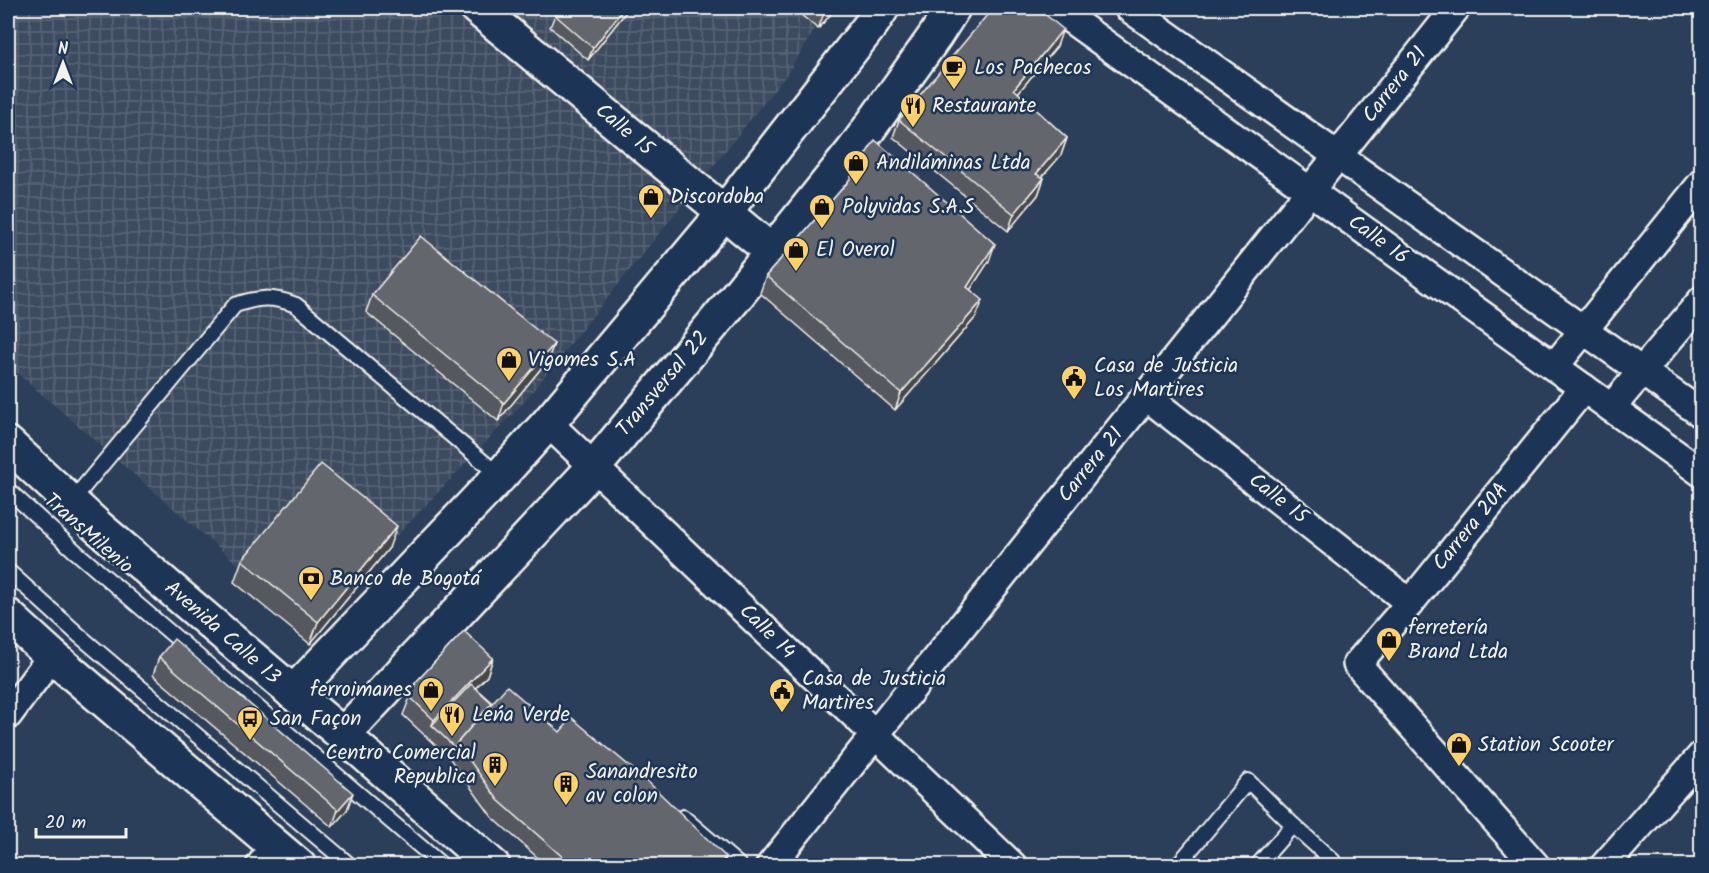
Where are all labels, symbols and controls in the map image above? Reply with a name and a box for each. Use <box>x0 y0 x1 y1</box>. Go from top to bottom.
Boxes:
north arrow <box>33 33 93 93</box>
text: N <box>58 37 68 62</box>
street label: Carrera 21 <box>1354 39 1436 131</box>
place label: Los Pachecos <box>974 52 1092 85</box>
cafe icon: Los Pachecos <box>939 53 969 91</box>
place label: Restaurante <box>932 90 1037 123</box>
restaurant icon: Restaurante <box>898 91 928 129</box>
street label: Calle 15 <box>587 95 662 166</box>
place label: Andiláminas Ltda <box>876 147 1031 180</box>
shop icon: Andiláminas Ltda <box>841 148 871 186</box>
place label: Discordoba <box>670 181 764 214</box>
shop icon: Discordoba <box>636 182 666 220</box>
place label: Polyvidas S.A.S <box>842 191 975 224</box>
shop icon: Polyvidas S.A.S <box>807 192 837 230</box>
street label: Calle 16 <box>1340 206 1416 274</box>
place label: El Overol <box>816 234 895 267</box>
shop icon: El Overol <box>781 235 811 273</box>
street label: Transversal 22 <box>609 324 717 444</box>
place label: Vigomes S.A <box>528 344 636 377</box>
shop icon: Vigomes S.A <box>494 345 524 383</box>
place label: Casa de Justicia Los Martires <box>1094 350 1238 407</box>
public building icon: Casa de Justicia Los Martires <box>1059 363 1089 401</box>
street label: Carrera 21 <box>1050 420 1132 510</box>
street label: Calle 15 <box>1241 465 1316 534</box>
street label: Carrera 20A <box>1425 475 1517 579</box>
street label: TransMilenio <box>36 485 140 583</box>
place label: Banco de Bogotá <box>330 563 483 596</box>
bank icon: Banco de Bogotá <box>296 564 326 602</box>
street label: Avenida Calle 13 <box>156 573 288 693</box>
street label: Calle 14 <box>731 596 803 668</box>
place label: ferretería Brand Ltda <box>1408 612 1508 669</box>
shop icon: ferretería Brand Ltda <box>1374 625 1404 663</box>
place label: Casa de Justicia Martires <box>802 663 946 720</box>
place label: ferroimanes <box>310 674 412 707</box>
shop icon: ferroimanes <box>416 675 446 713</box>
public building icon: Casa de Justicia Martires <box>767 676 797 714</box>
place label: Leńa Verde <box>472 699 570 732</box>
restaurant icon: Leńa Verde <box>437 700 467 738</box>
place label: San Façon <box>270 703 362 736</box>
bus stop icon: San Façon <box>235 704 265 742</box>
place label: Station Scooter <box>1478 729 1614 762</box>
shop icon: Station Scooter <box>1444 730 1474 768</box>
place label: Centro Comercial Republica <box>325 737 476 794</box>
building icon: Centro Comercial Republica <box>480 750 510 788</box>
place label: Sanandresito av colon <box>586 756 698 813</box>
building icon: Sanandresito av colon <box>551 769 581 807</box>
scale bar <box>36 801 126 839</box>
text: 20 m <box>45 809 86 838</box>

